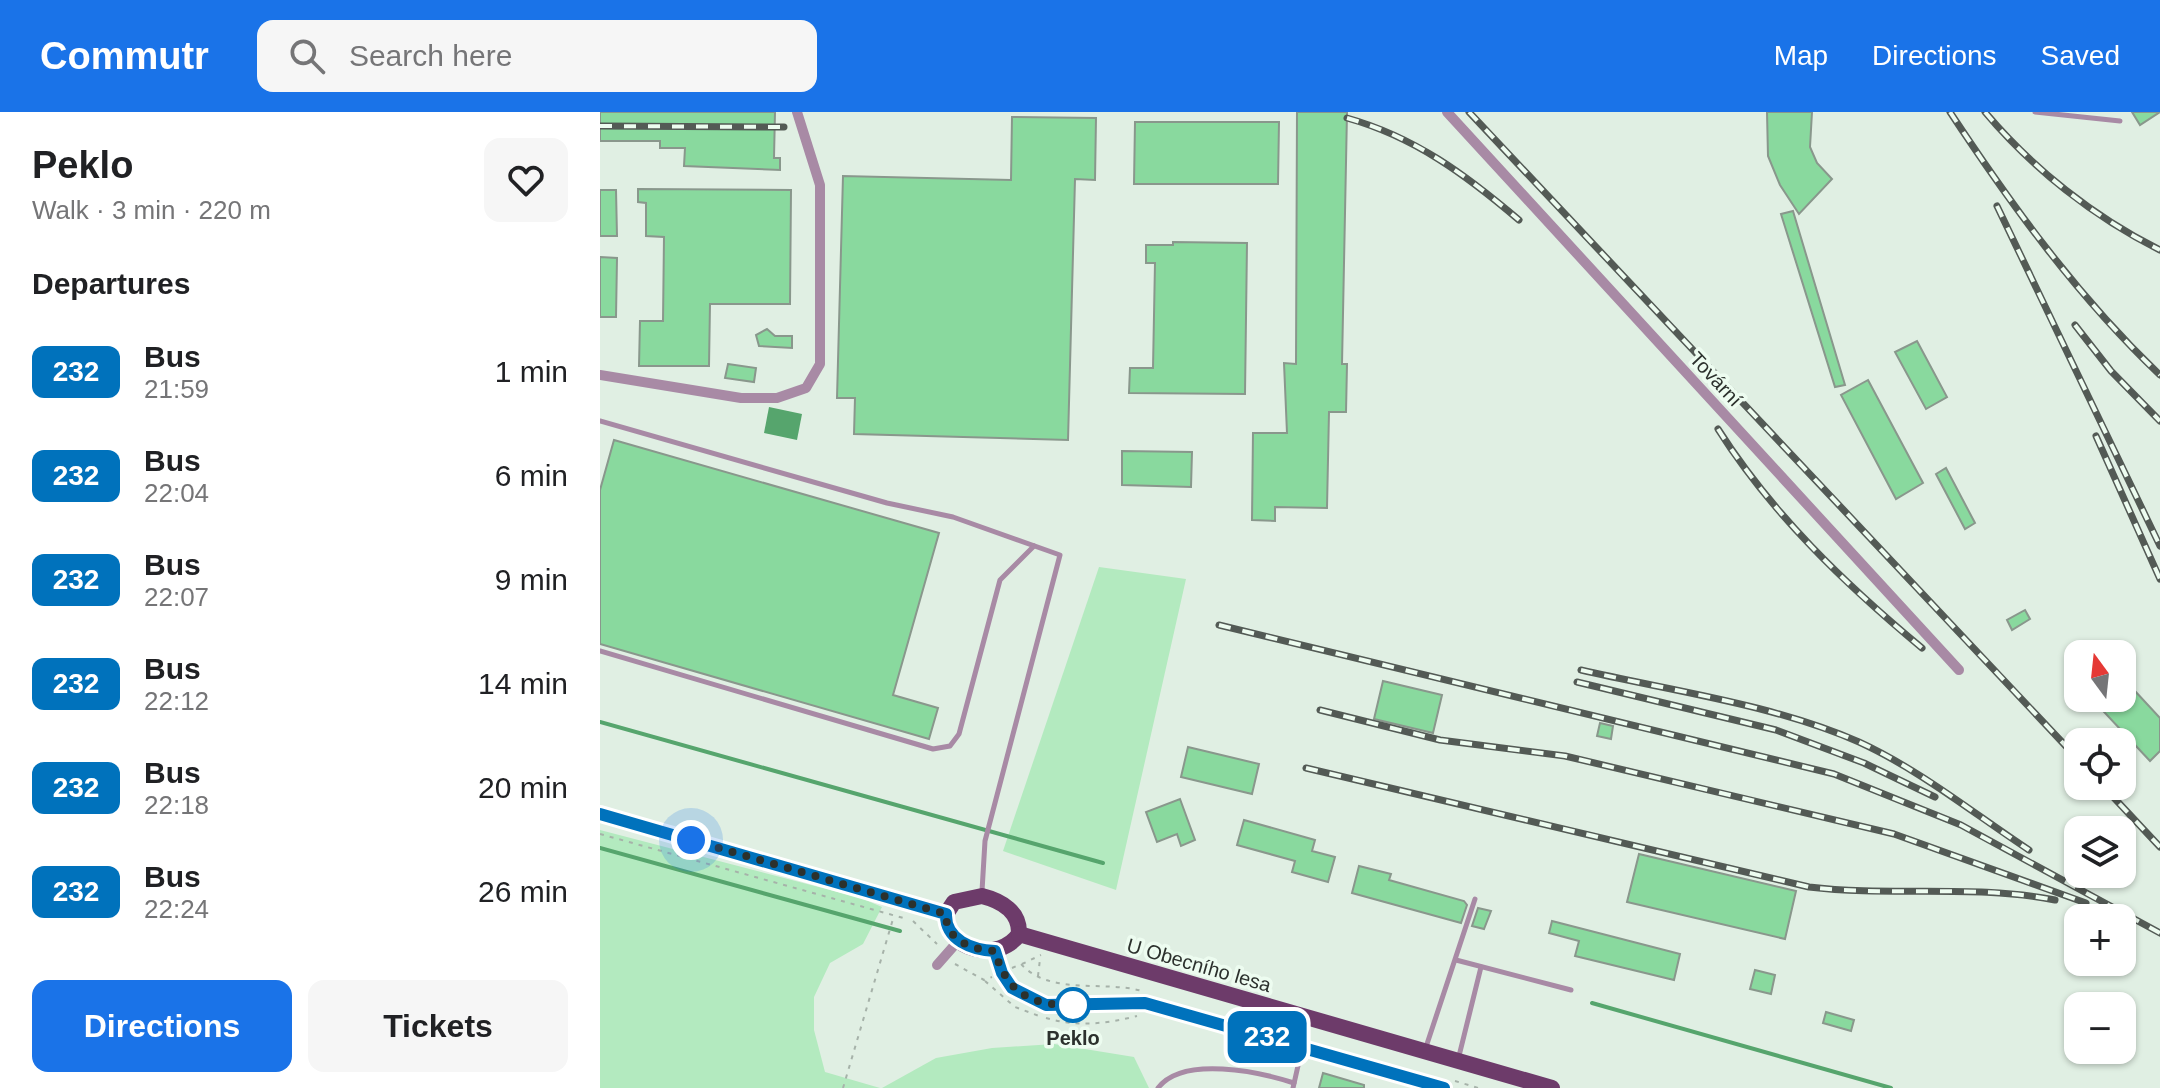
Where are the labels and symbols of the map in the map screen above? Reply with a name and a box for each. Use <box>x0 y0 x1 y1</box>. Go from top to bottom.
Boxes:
street label: Tovární <box>1686 348 1747 411</box>
north arrow <box>2064 640 2136 712</box>
your location <box>671 820 711 860</box>
street label: U Obecního lesa <box>1124 934 1274 996</box>
marker: Peklo <box>1056 988 1090 1022</box>
line badge: 232 <box>1221 1011 1313 1063</box>
place label: Peklo <box>1046 1027 1100 1049</box>

